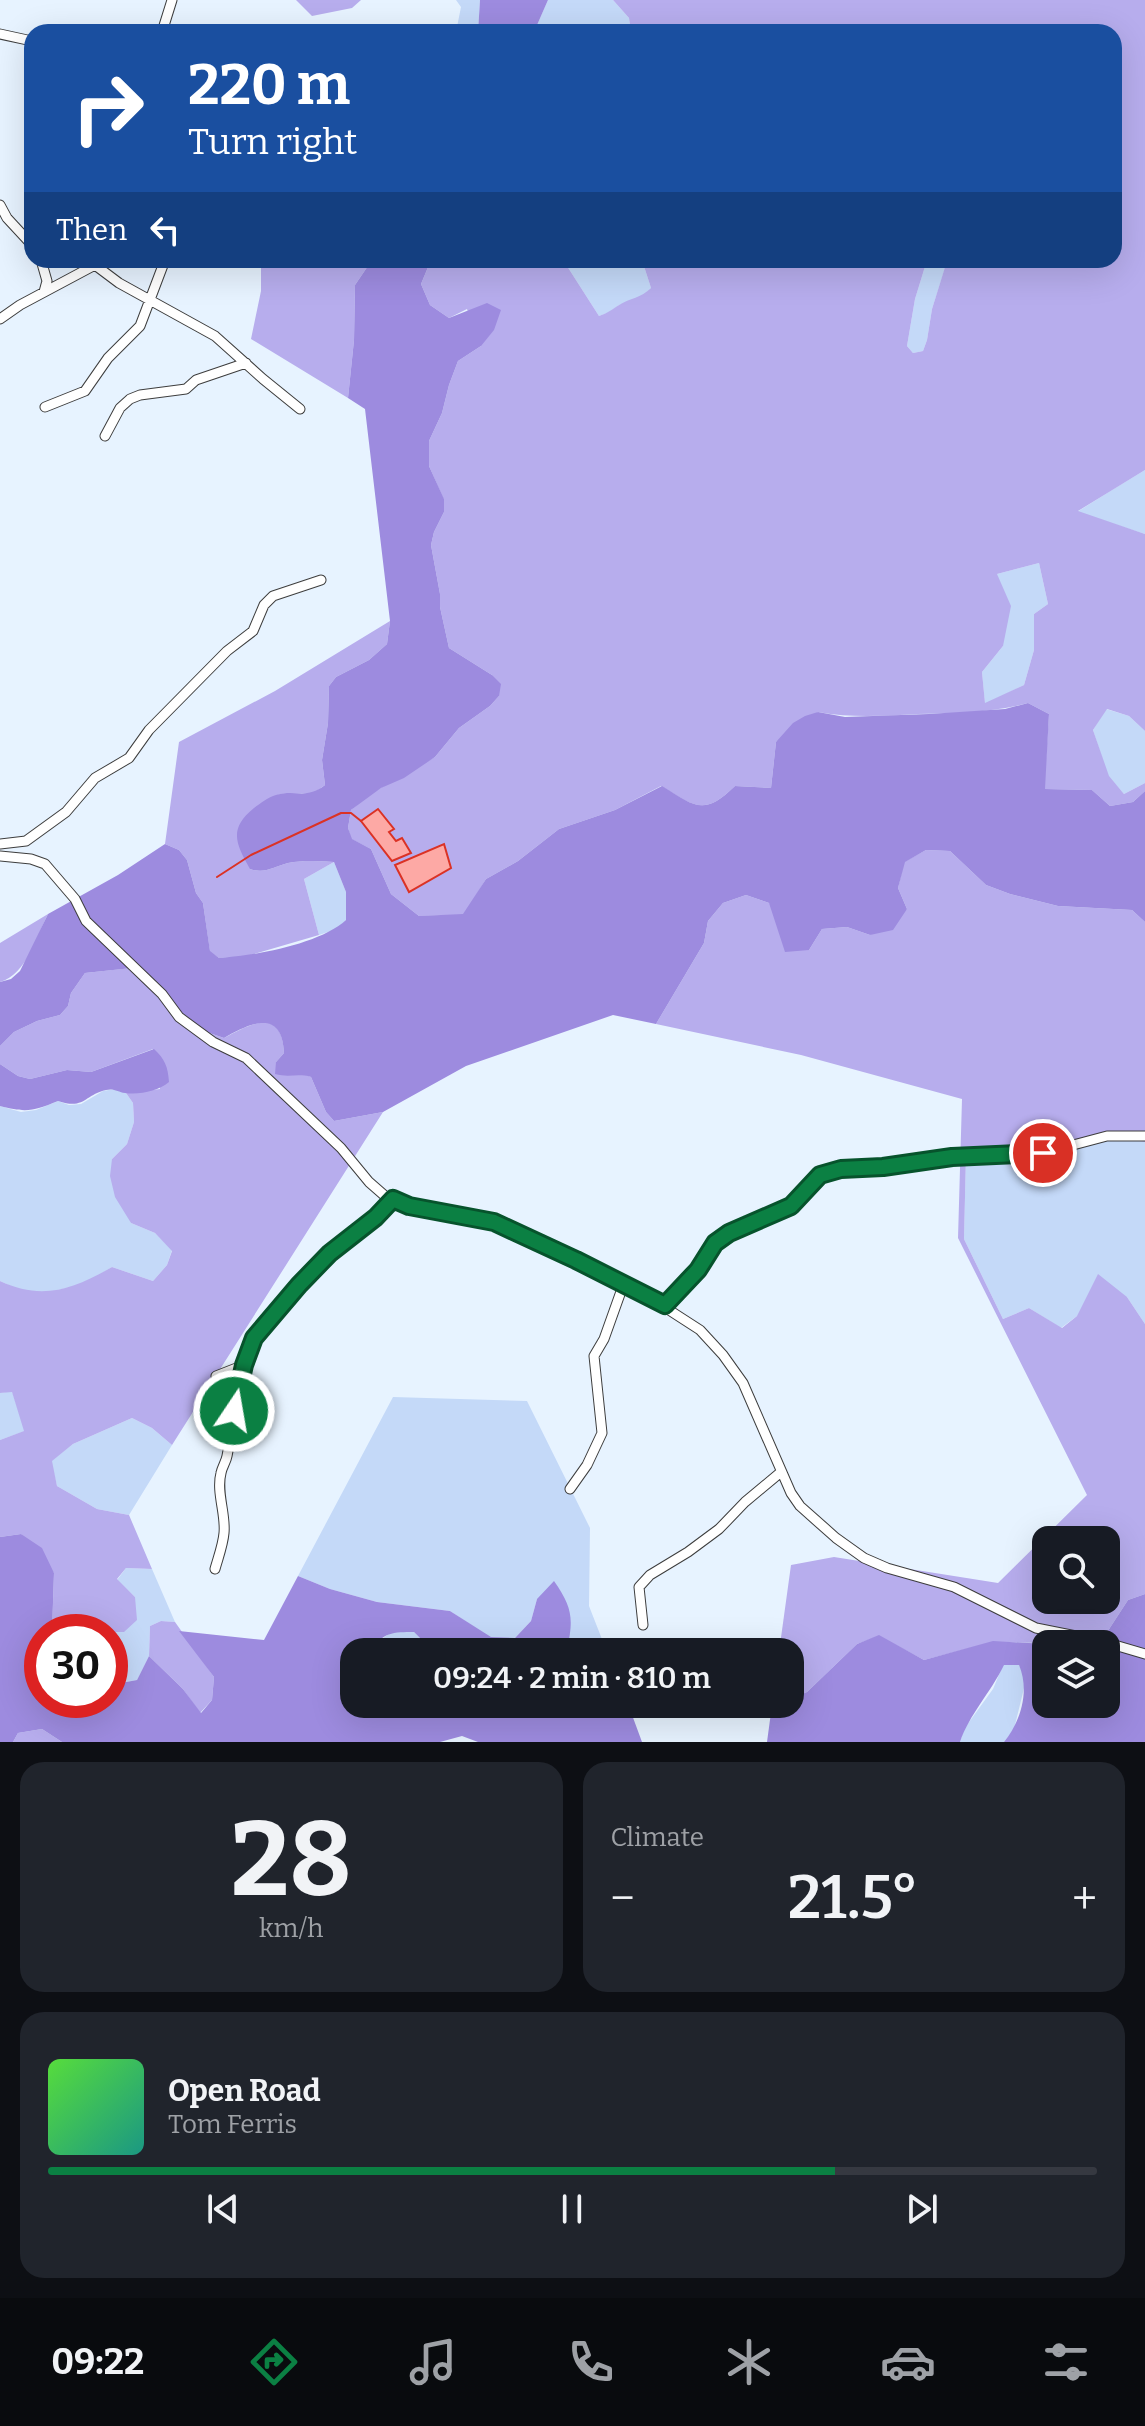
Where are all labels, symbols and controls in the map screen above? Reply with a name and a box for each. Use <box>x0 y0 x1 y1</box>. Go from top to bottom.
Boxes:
text: 220 m <box>188 52 350 119</box>
icon: right <box>56 56 160 160</box>
text: Turn right <box>188 120 357 164</box>
icon: left <box>143 208 187 252</box>
text: Then <box>56 212 127 248</box>
pin <box>1009 1119 1077 1187</box>
icon: arrive <box>1021 1131 1065 1175</box>
position arrow <box>192 1369 276 1453</box>
map controls <box>1032 1526 1120 1718</box>
button: search <box>1032 1526 1120 1614</box>
speed limit sign: 30 <box>24 1614 128 1718</box>
button: layers <box>1032 1630 1120 1718</box>
text: 09:24 · 2 min · 810 m <box>433 1660 711 1696</box>
text: 28 <box>231 1798 352 1923</box>
text: Climate <box>611 1822 704 1853</box>
text: 21.5° <box>788 1862 919 1934</box>
text: − <box>611 1872 635 1925</box>
text: + <box>1072 1872 1097 1925</box>
text: km/h <box>259 1913 323 1944</box>
text: Open Road <box>168 2073 321 2109</box>
text: Tom Ferris <box>168 2109 297 2140</box>
icon: previous <box>201 2187 245 2231</box>
icon: pause <box>550 2187 594 2231</box>
icon: next <box>900 2187 944 2231</box>
icon: directions <box>246 2334 302 2390</box>
icon: music <box>405 2334 461 2390</box>
icon: phone <box>563 2334 619 2390</box>
icon: climate <box>721 2334 777 2390</box>
icon: car <box>880 2334 936 2390</box>
icon: filters <box>1038 2334 1094 2390</box>
text: 09:22 <box>51 2340 144 2384</box>

